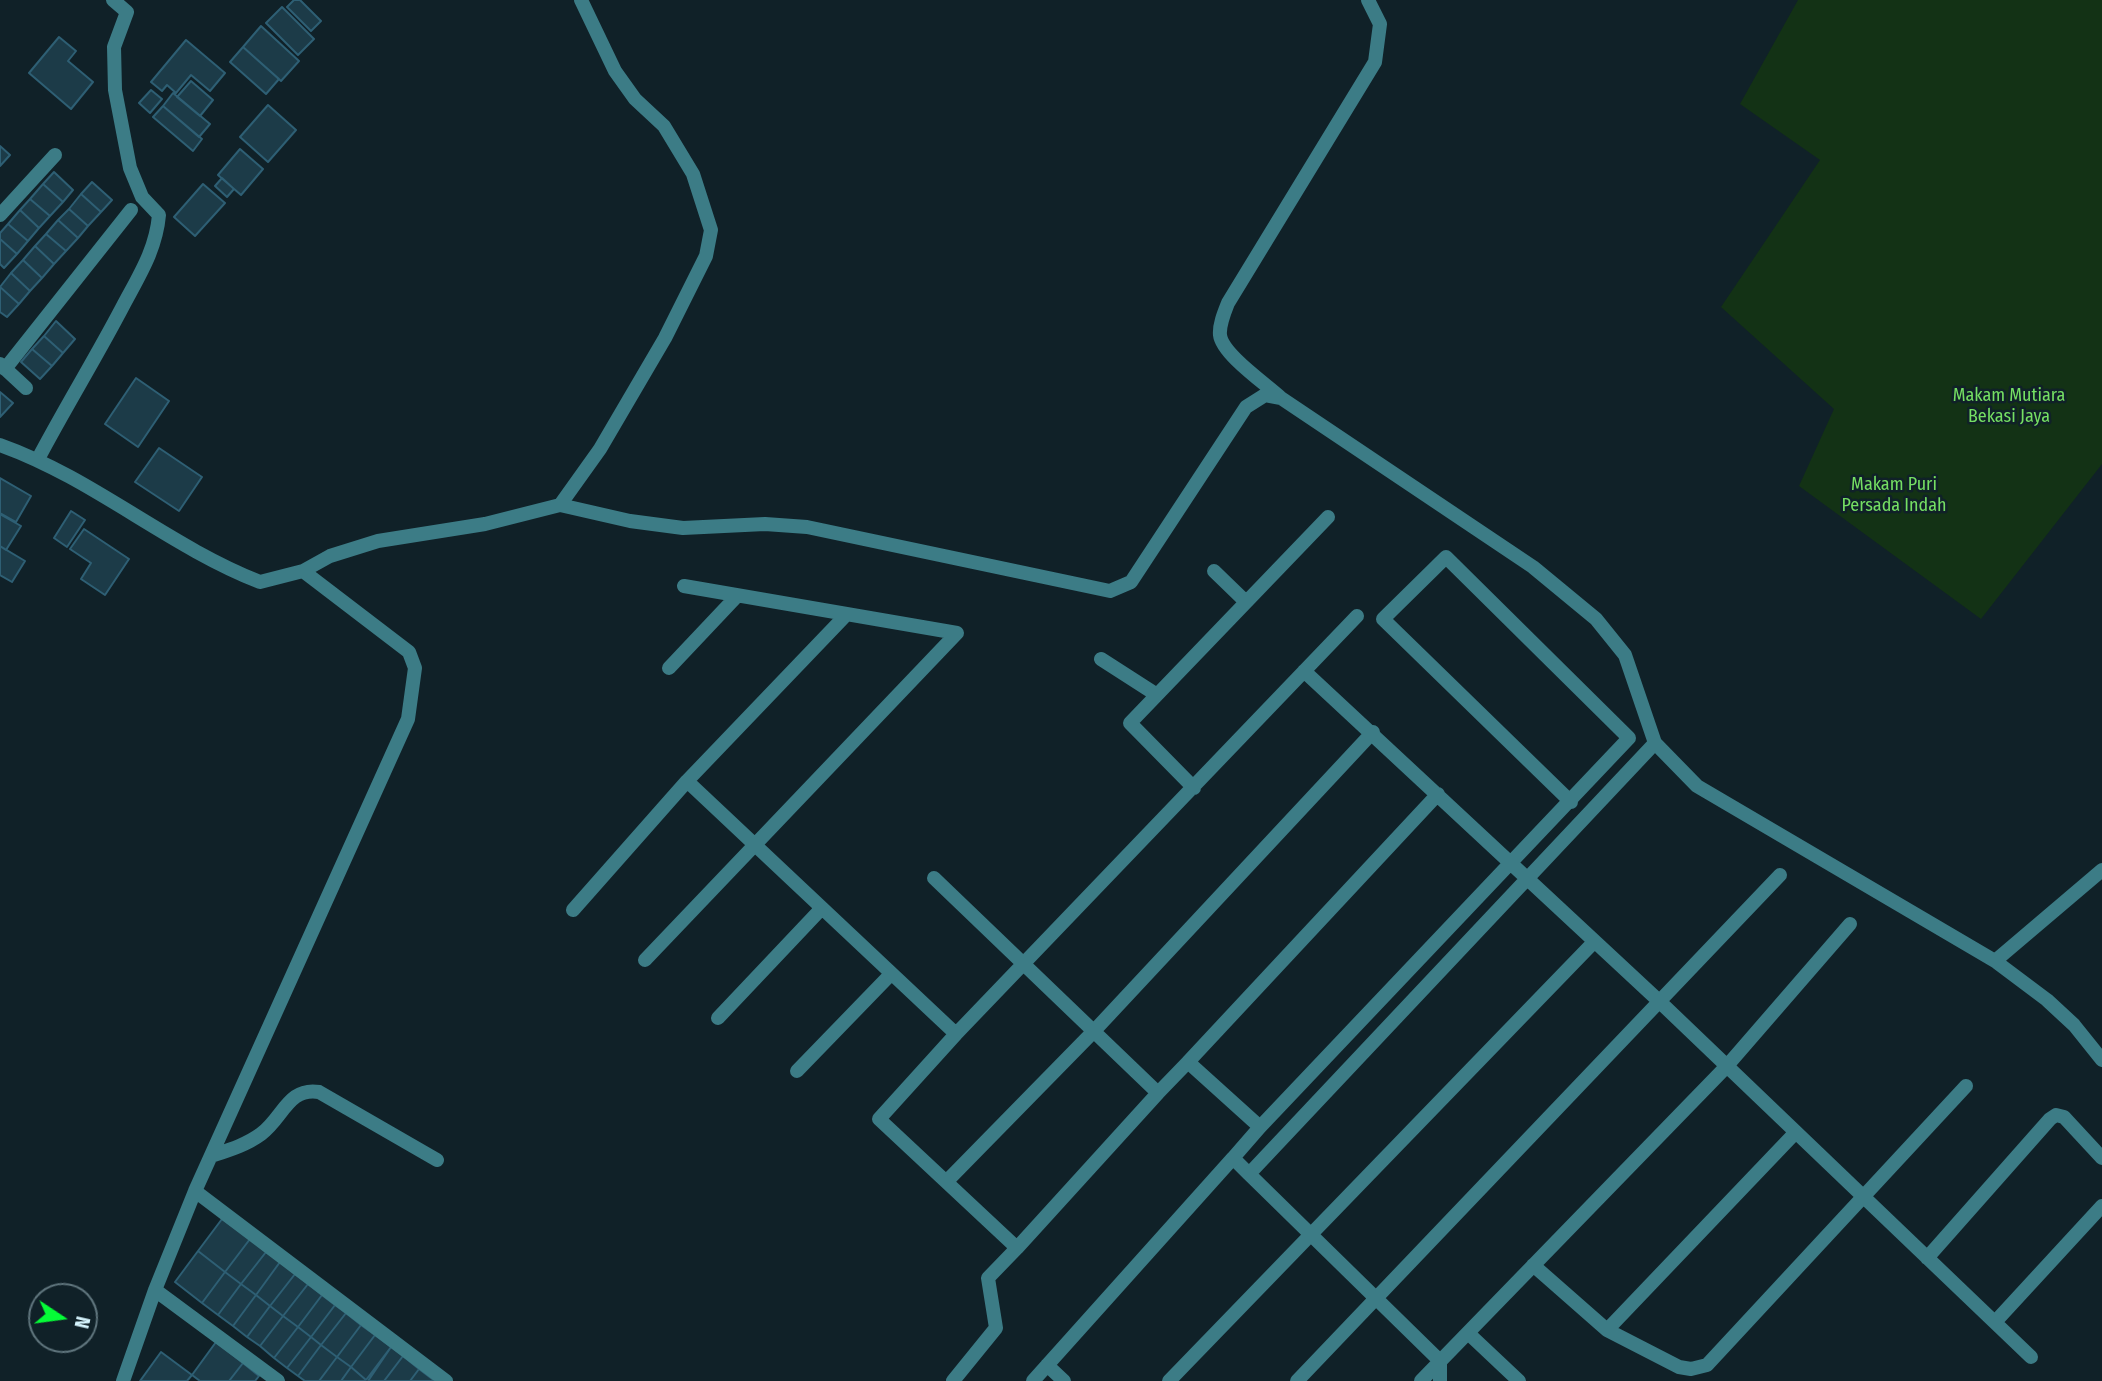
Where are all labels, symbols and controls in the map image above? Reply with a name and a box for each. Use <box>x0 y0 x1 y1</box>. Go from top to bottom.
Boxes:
park label: Makam Mutiara Bekasi Jaya <box>1953 385 2065 428</box>
park label: Makam Puri Persada Indah <box>1841 474 1947 516</box>
north arrow <box>28 1283 98 1353</box>
text: N <box>70 1314 94 1331</box>

